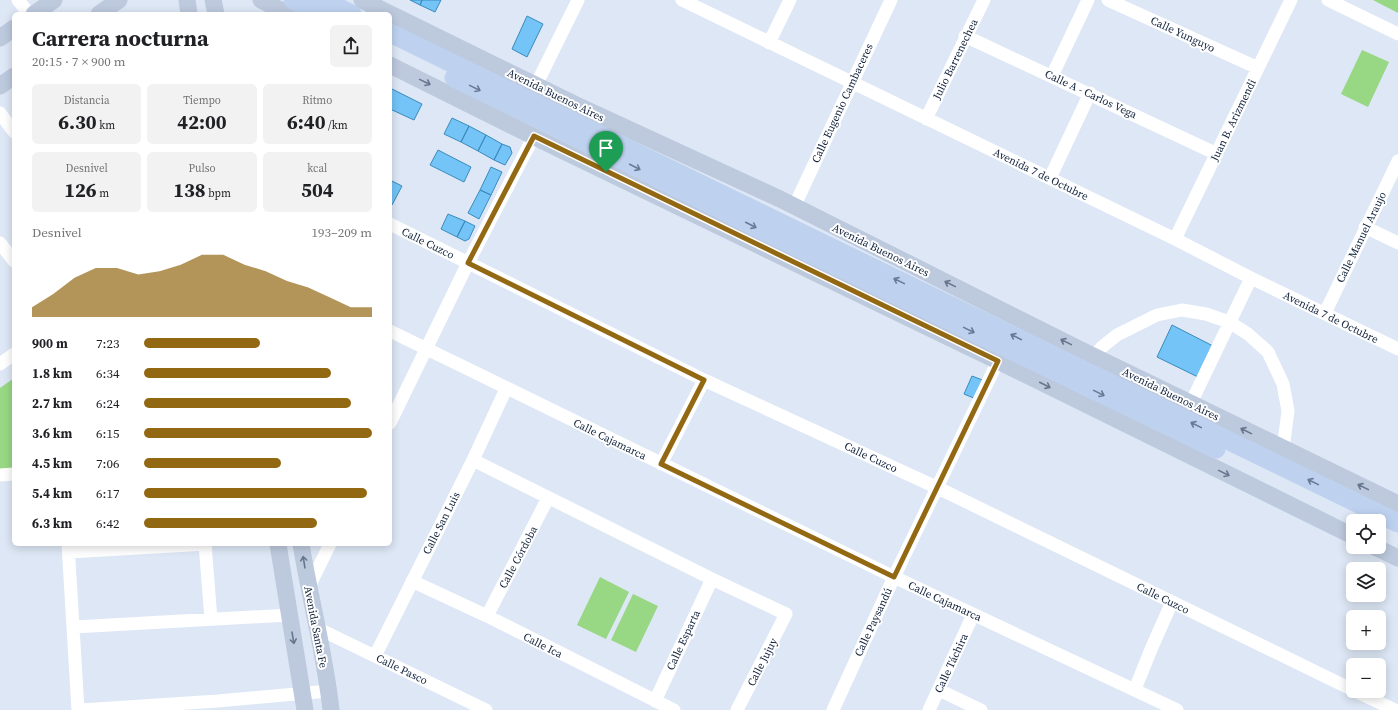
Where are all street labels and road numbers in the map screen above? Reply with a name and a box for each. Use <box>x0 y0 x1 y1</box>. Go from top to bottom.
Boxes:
street label: Calle Yunguyo <box>1148 13 1217 56</box>
street label: Julio Barrenechea <box>929 16 982 103</box>
street label: Calle Eugenio Cambaceres <box>808 41 877 165</box>
street label: Avenida Buenos Aires <box>505 65 607 126</box>
street label: Calle A - Carlos Vega <box>1042 67 1140 123</box>
street label: Juan B. Arizmendi <box>1207 77 1260 165</box>
street label: Avenida 7 de Octubre <box>991 145 1091 204</box>
street label: Calle Manuel Araujo <box>1333 189 1390 285</box>
street label: Avenida Buenos Aires <box>830 220 932 281</box>
street label: Calle Cuzco <box>399 224 457 263</box>
street label: Avenida 7 de Octubre <box>1281 288 1381 347</box>
street label: Avenida Buenos Aires <box>1120 364 1222 425</box>
street label: Calle Cajamarca <box>571 415 649 464</box>
street label: Calle Cuzco <box>842 439 900 476</box>
street label: Calle San Luis <box>419 489 464 557</box>
street label: Calle Córdoba <box>496 523 541 591</box>
street label: Calle Cajamarca <box>906 578 984 625</box>
street label: Calle Cuzco <box>1134 579 1192 618</box>
street label: Avenida Santa Fe <box>300 585 331 670</box>
street label: Calle Paysandú <box>851 585 896 659</box>
street label: Calle Esparta <box>663 607 704 673</box>
street label: Calle Ica <box>521 629 565 662</box>
street label: Calle Táchira <box>931 631 972 695</box>
street label: Calle Jujuy <box>744 635 781 689</box>
street label: Calle Pasco <box>374 651 430 688</box>

